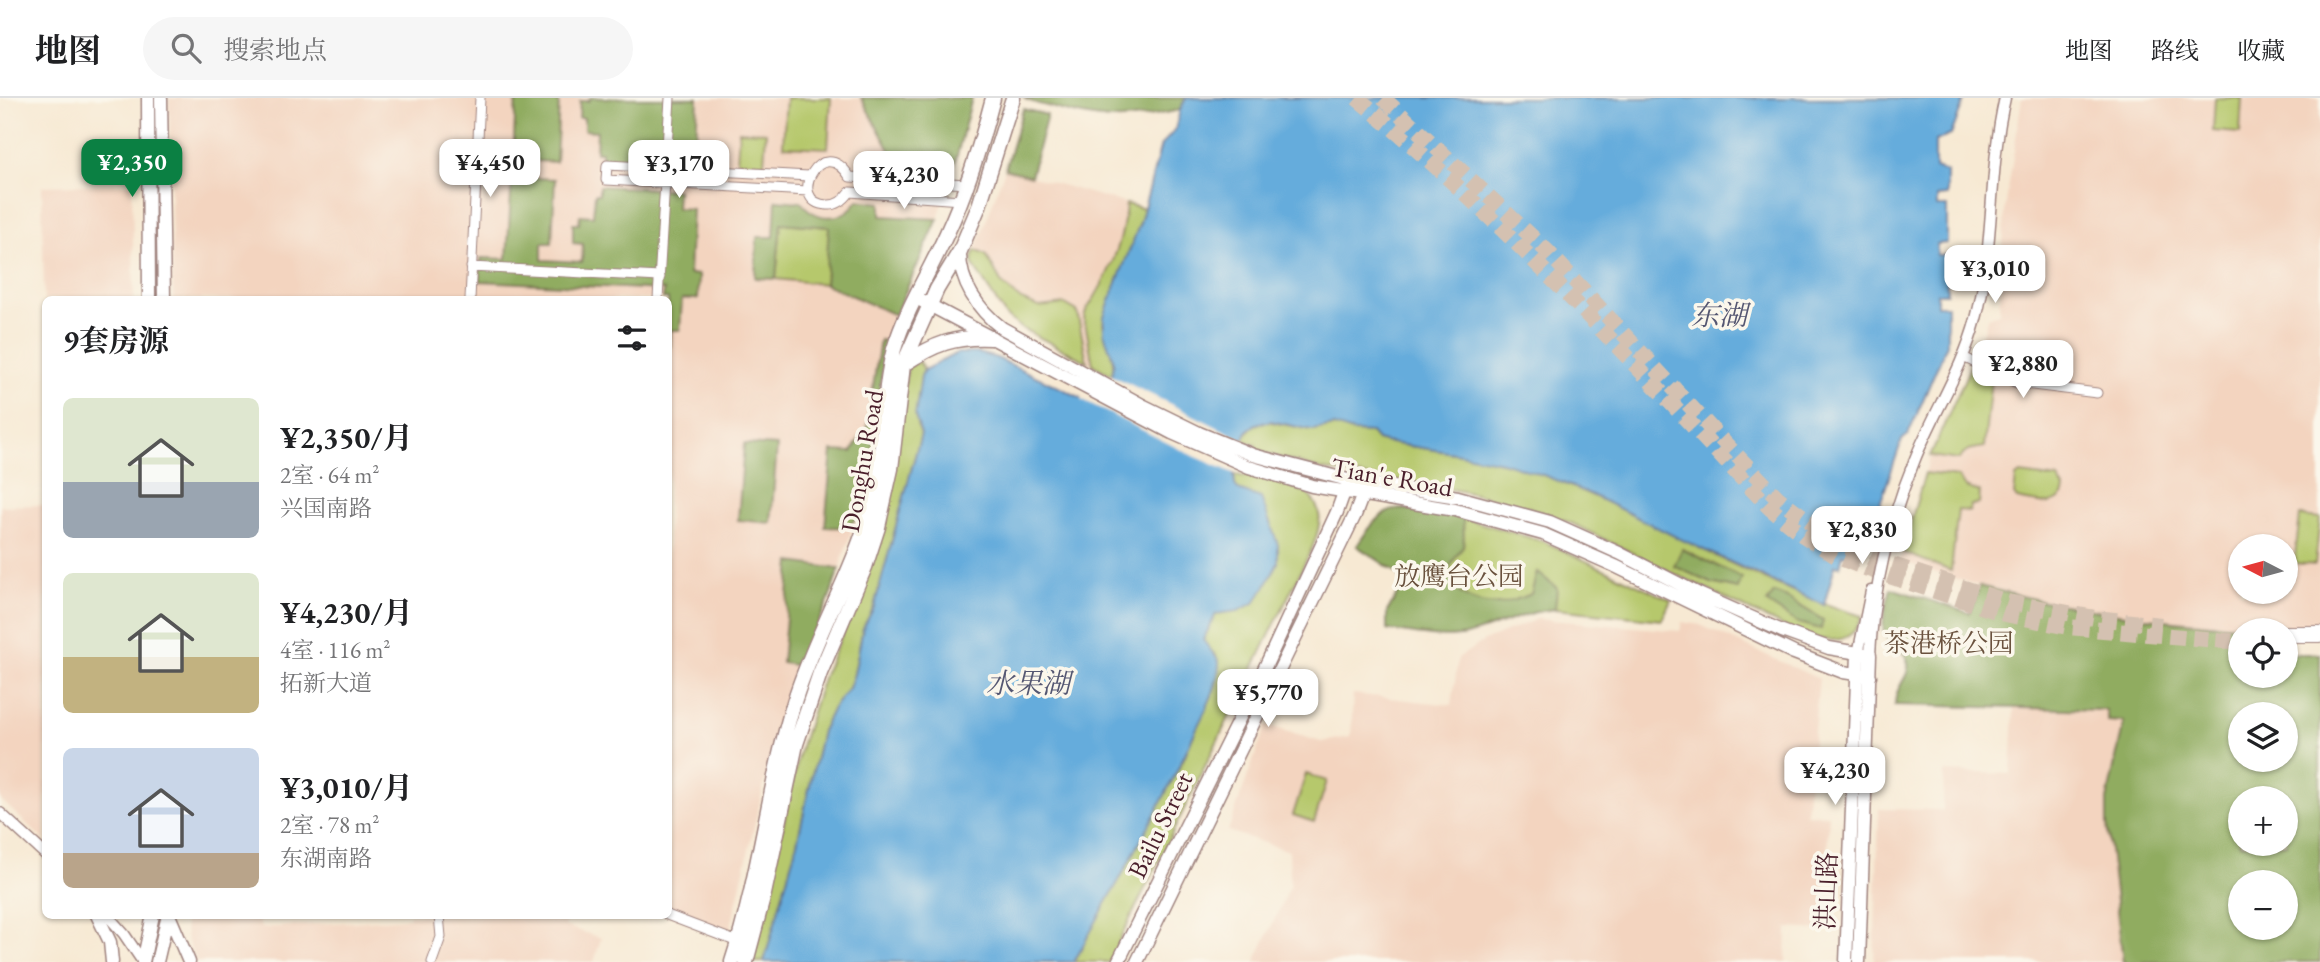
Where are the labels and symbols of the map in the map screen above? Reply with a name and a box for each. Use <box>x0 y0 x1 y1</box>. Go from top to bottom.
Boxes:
pin: ¥2,350 <box>75 140 189 199</box>
pin: ¥4,450 <box>433 140 547 199</box>
pin: ¥3,170 <box>622 140 736 200</box>
pin: ¥4,230 <box>847 152 961 211</box>
pin: ¥3,010 <box>1938 246 2052 305</box>
water label: 东湖 <box>1691 297 1752 333</box>
pin: ¥2,880 <box>1966 341 2080 400</box>
street label: Donghu Road <box>833 386 891 535</box>
street label: Tian'e Road <box>1329 450 1456 505</box>
pin: ¥2,830 <box>1805 506 1919 566</box>
north arrow <box>2228 534 2298 604</box>
park label: 放鹰台公园 <box>1394 559 1524 593</box>
park label: 茶港桥公园 <box>1884 626 2014 660</box>
water label: 水果湖 <box>986 665 1075 701</box>
pin: ¥5,770 <box>1211 670 1325 729</box>
pin: ¥4,230 <box>1778 748 1892 807</box>
street label: Bailu Street <box>1120 766 1200 884</box>
street label: 洪山路 <box>1808 851 1844 931</box>

